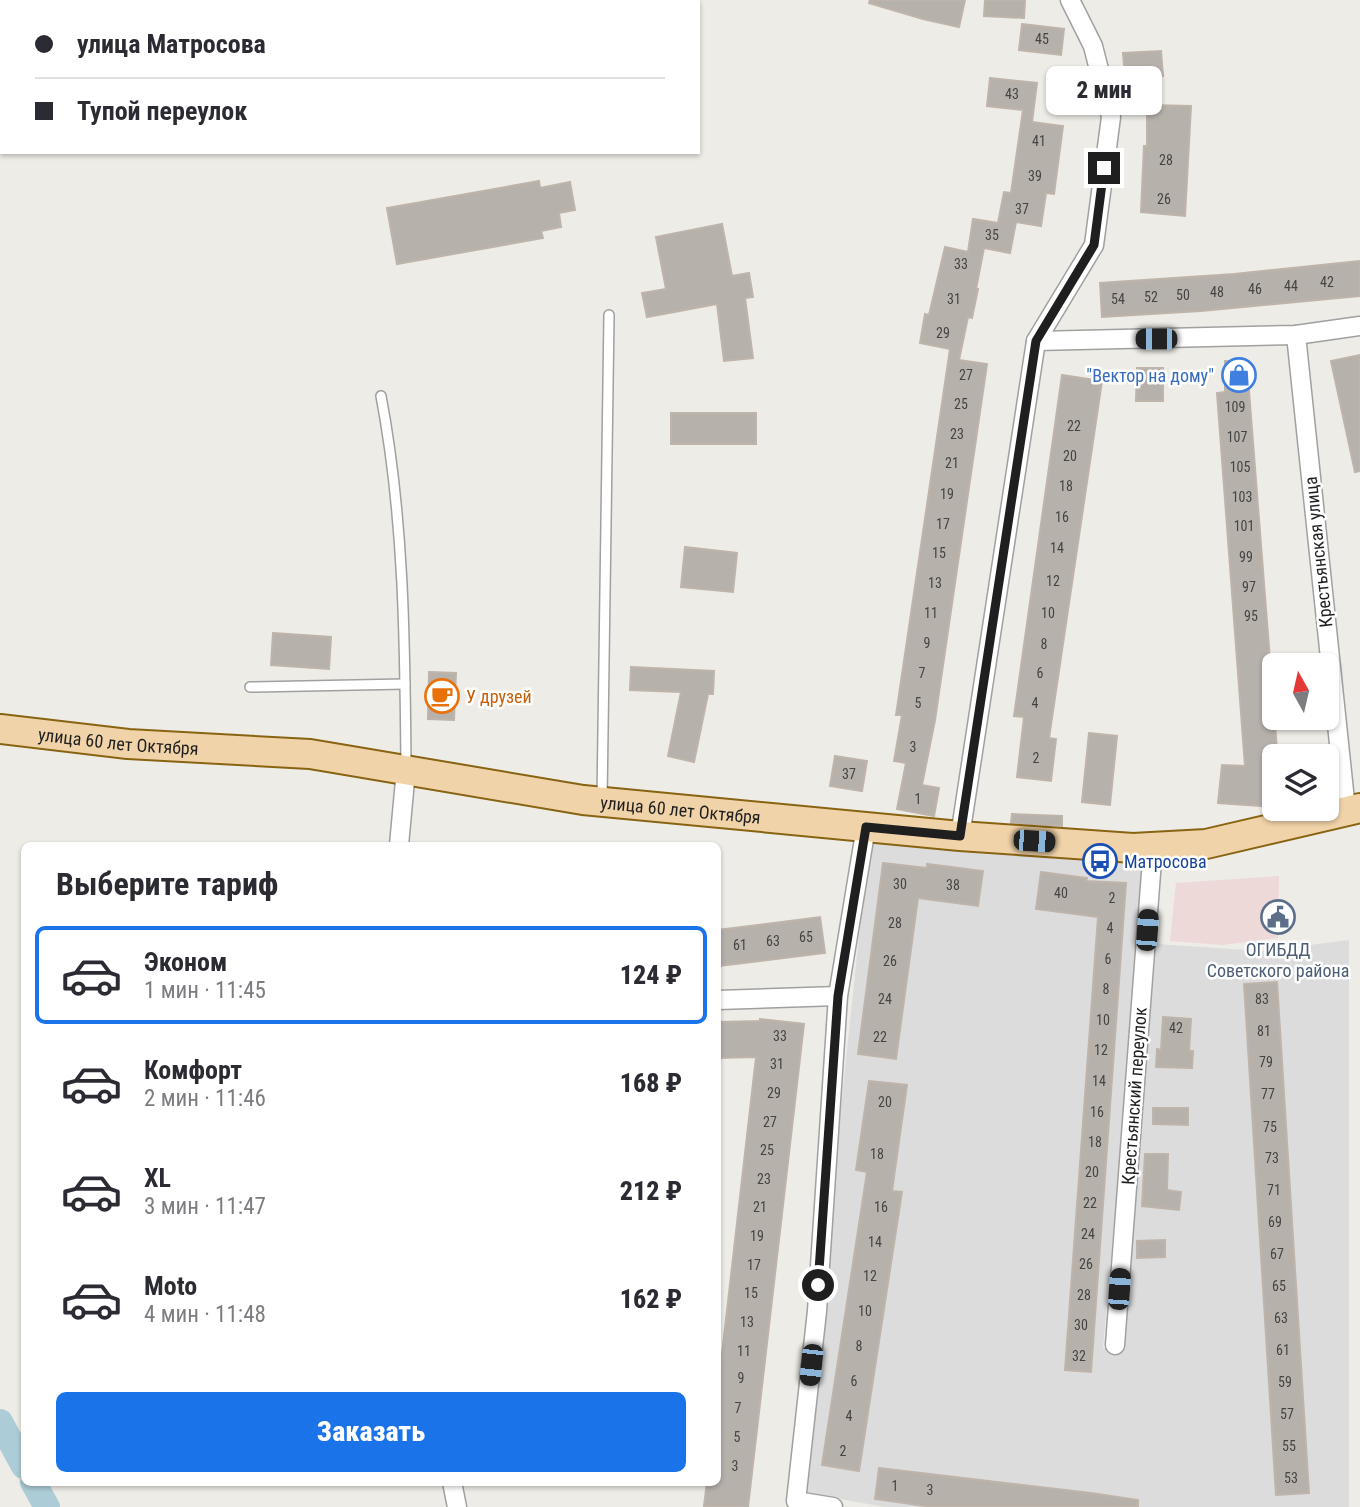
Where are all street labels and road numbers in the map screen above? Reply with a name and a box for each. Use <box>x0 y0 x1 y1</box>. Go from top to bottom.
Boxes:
street label: Крестьянская улица <box>1300 476 1336 628</box>
street label: улица 60 лет Октября <box>37 723 199 758</box>
street label: улица 60 лет Октября <box>599 791 762 827</box>
street label: Крестьянский переулок <box>1117 1006 1151 1185</box>

